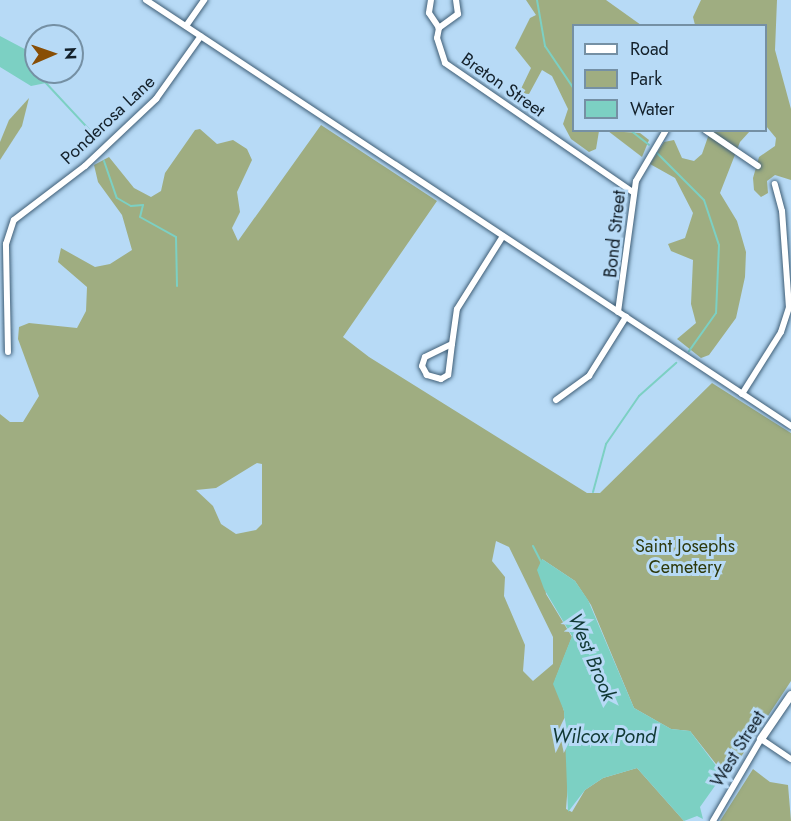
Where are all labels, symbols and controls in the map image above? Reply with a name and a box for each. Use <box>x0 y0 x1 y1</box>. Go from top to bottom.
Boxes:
north arrow <box>24 24 84 84</box>
legend <box>572 24 767 132</box>
text: Road <box>630 36 669 62</box>
text: N <box>59 47 82 60</box>
street label: Breton Street <box>457 48 549 122</box>
text: Park <box>630 66 662 92</box>
street label: Ponderosa Lane <box>57 71 159 169</box>
text: Water <box>630 96 674 122</box>
street label: Bond Street <box>600 189 630 279</box>
park label: Saint Josephs Cemetery <box>635 536 735 578</box>
water label: West Brook <box>563 609 621 705</box>
street label: West Street <box>706 707 770 791</box>
water label: Wilcox Pond <box>552 724 656 748</box>

